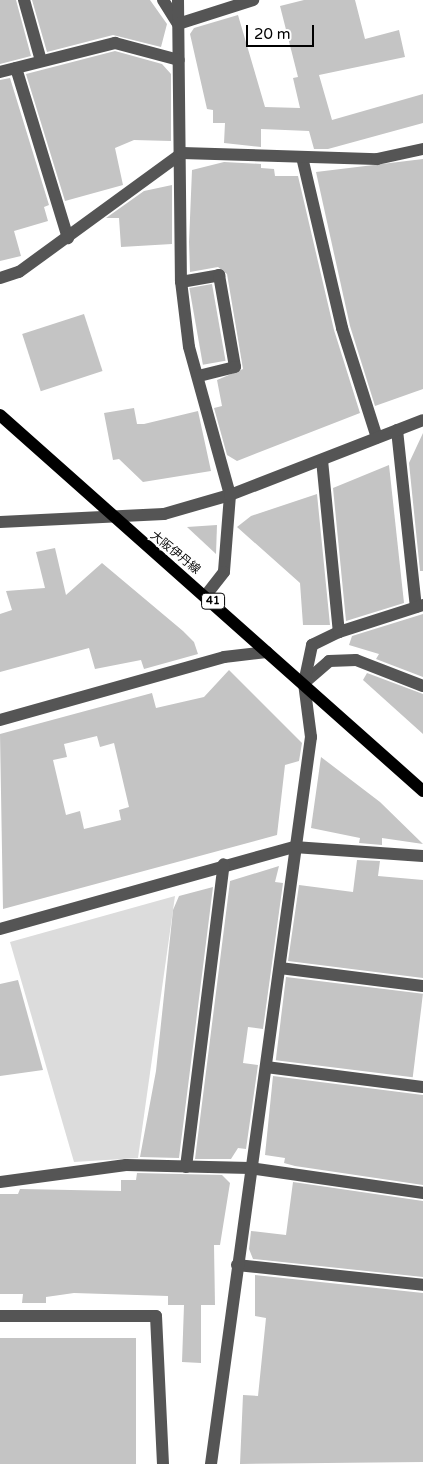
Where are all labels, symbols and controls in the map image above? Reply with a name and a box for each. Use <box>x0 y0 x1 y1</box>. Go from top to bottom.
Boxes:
scale bar <box>248 15 316 47</box>
text: 20 m <box>254 25 291 43</box>
street label: 大阪伊丹線 <box>147 529 203 577</box>
road number: 41 <box>200 592 226 610</box>

